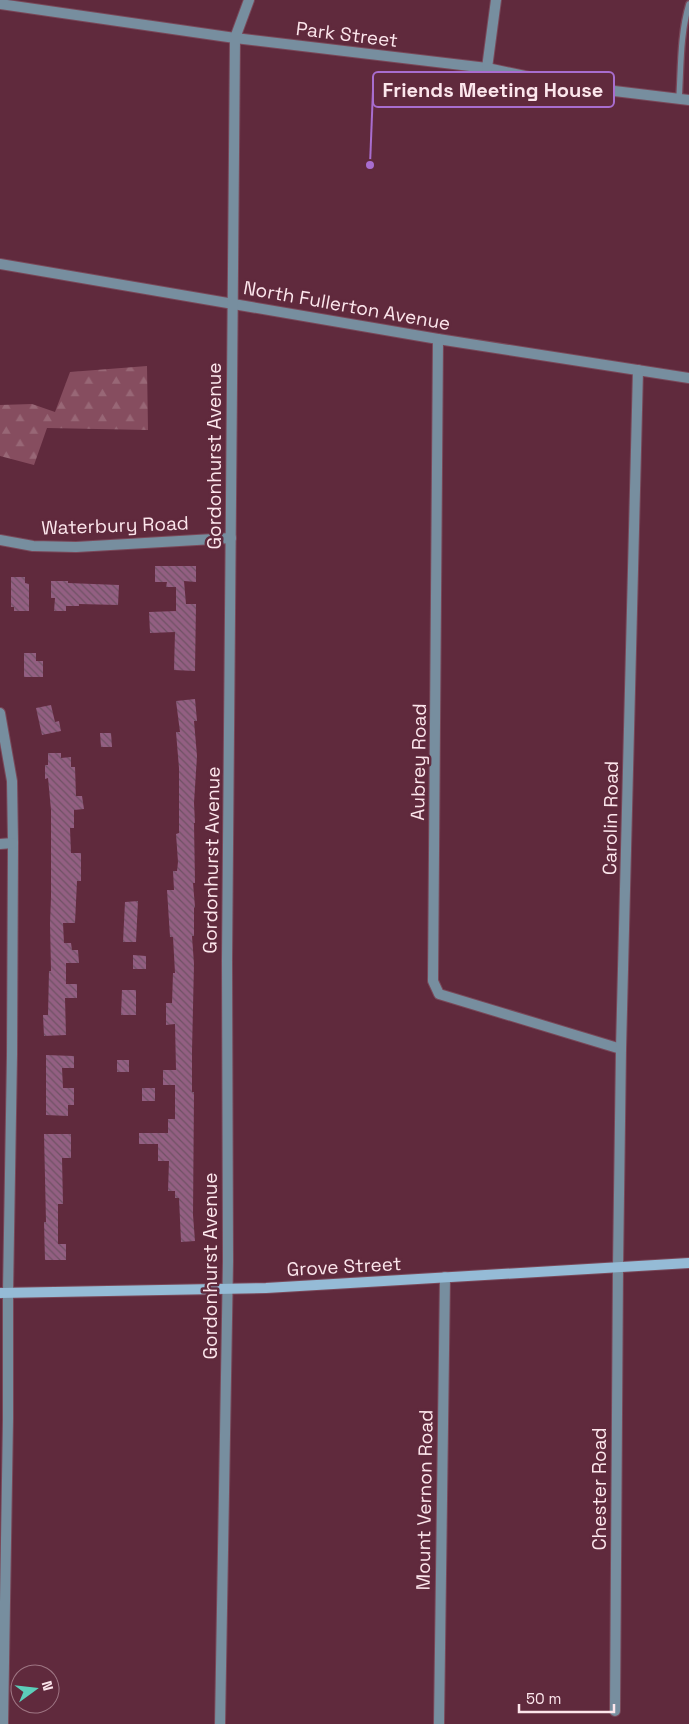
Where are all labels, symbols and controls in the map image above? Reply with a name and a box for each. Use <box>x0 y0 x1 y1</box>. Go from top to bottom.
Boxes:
street label: Park Street <box>295 16 399 53</box>
callout: Friends Meeting House <box>373 72 614 107</box>
text: Friends Meeting House <box>383 77 603 103</box>
street label: North Fullerton Avenue <box>241 275 452 336</box>
street label: Gordonhurst Avenue <box>202 362 227 550</box>
street label: Waterbury Road <box>41 510 189 541</box>
street label: Aubrey Road <box>405 703 432 821</box>
street label: Carolin Road <box>597 761 624 875</box>
street label: Gordonhurst Avenue <box>197 766 226 954</box>
street label: Gordonhurst Avenue <box>198 1172 223 1360</box>
street label: Grove Street <box>286 1251 402 1282</box>
street label: Mount Vernon Road <box>410 1410 439 1591</box>
street label: Chester Road <box>587 1427 612 1551</box>
north arrow <box>10 1664 60 1714</box>
text: N <box>38 1679 57 1693</box>
scale bar <box>519 1682 614 1714</box>
text: 50 m <box>526 1689 561 1708</box>

